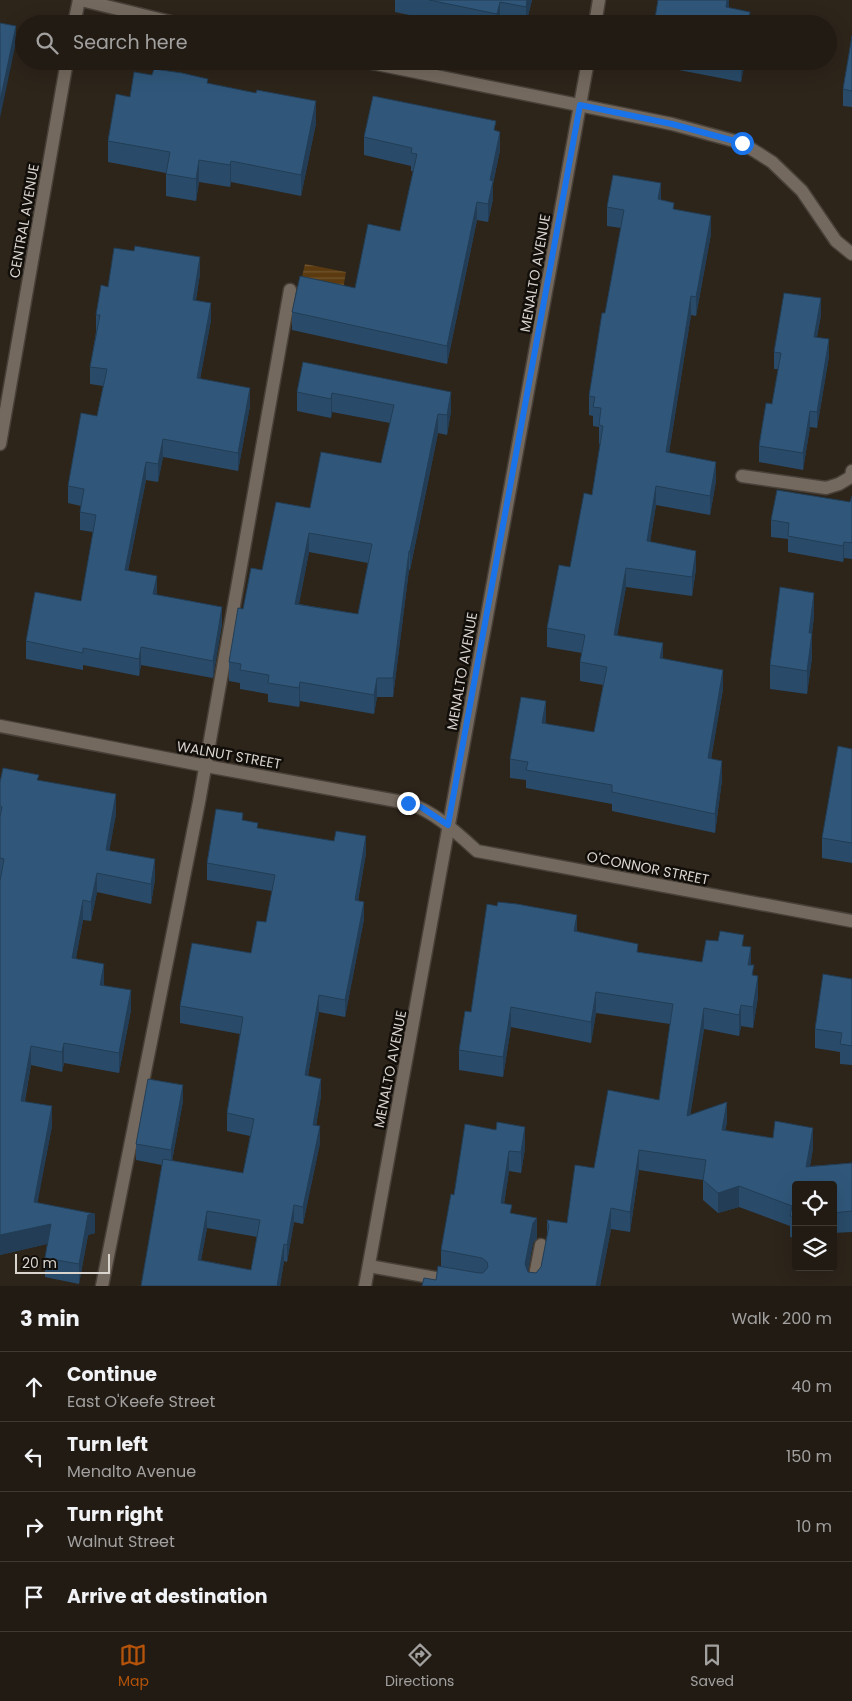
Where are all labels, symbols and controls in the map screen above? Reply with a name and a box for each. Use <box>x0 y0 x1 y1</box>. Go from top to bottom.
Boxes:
search box <box>15 15 837 70</box>
icon: search <box>33 29 61 57</box>
text: Search here <box>73 29 187 56</box>
route start <box>731 132 754 155</box>
street label: CENTRAL AVENUE <box>4 162 44 280</box>
street label: MENALTO AVENUE <box>515 212 555 334</box>
street label: MENALTO AVENUE <box>442 610 482 732</box>
street label: WALNUT STREET <box>175 736 283 774</box>
route end <box>397 792 420 815</box>
street label: O'CONNOR STREET <box>585 846 711 890</box>
street label: MENALTO AVENUE <box>369 1008 411 1130</box>
map controls <box>792 1181 837 1271</box>
button: locate <box>792 1181 837 1226</box>
button: layers <box>792 1226 837 1271</box>
scale bar <box>15 1251 110 1274</box>
text: 20 m <box>22 1253 57 1273</box>
text: 3 min <box>20 1304 80 1333</box>
text: Walk · 200 m <box>731 1307 832 1330</box>
text: Continue <box>67 1361 157 1388</box>
icon: ahead <box>20 1373 48 1401</box>
text: 40 m <box>791 1375 832 1398</box>
text: East O'Keefe Street <box>67 1390 215 1413</box>
text: Turn left <box>67 1431 148 1458</box>
icon: left <box>20 1443 48 1471</box>
text: 150 m <box>786 1445 832 1468</box>
text: Menalto Avenue <box>67 1460 196 1483</box>
text: Turn right <box>67 1501 163 1528</box>
icon: right <box>20 1513 48 1541</box>
text: 10 m <box>796 1515 832 1538</box>
text: Walnut Street <box>67 1530 175 1553</box>
icon: arrive <box>20 1583 48 1611</box>
text: Arrive at destination <box>67 1583 268 1610</box>
tab: Map <box>118 1641 149 1692</box>
tab: Directions <box>385 1641 454 1692</box>
tab: Saved <box>690 1641 734 1692</box>

